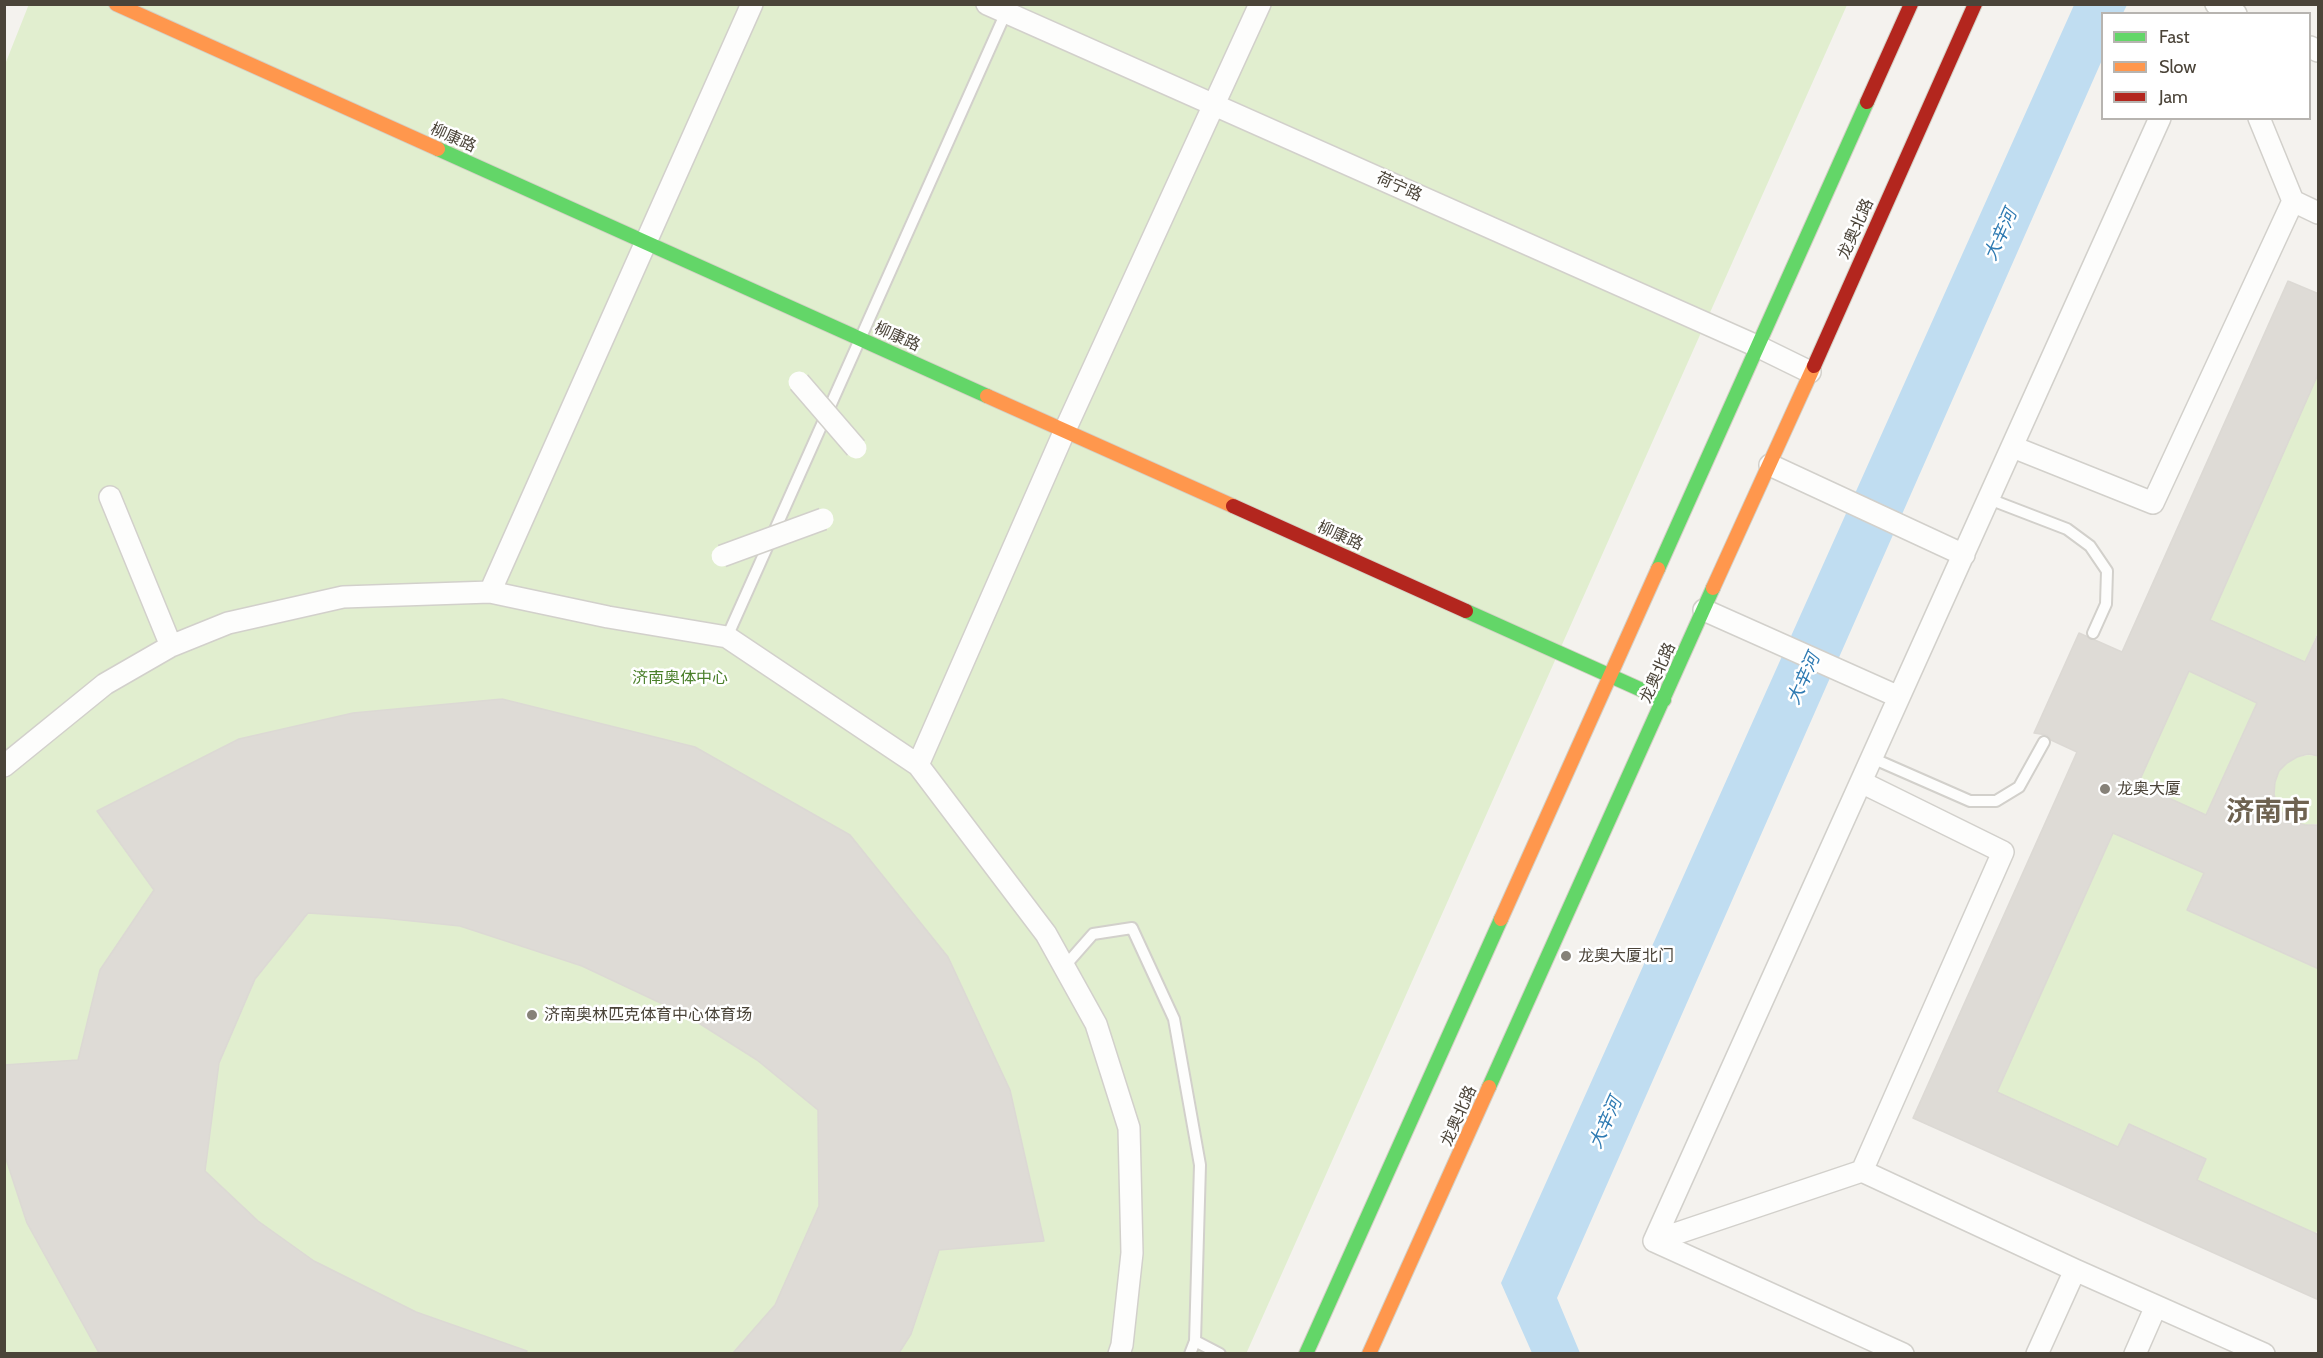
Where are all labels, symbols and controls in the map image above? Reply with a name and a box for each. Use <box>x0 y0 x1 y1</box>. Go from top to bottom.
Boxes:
legend <box>2101 12 2311 120</box>
text: Fast <box>2159 26 2190 48</box>
text: Slow <box>2159 56 2196 78</box>
text: Jam <box>2159 86 2188 108</box>
street label: 柳康路 <box>427 119 479 157</box>
street label: 荷宁路 <box>1373 168 1425 206</box>
street label: 龙奥北路 <box>1834 196 1878 262</box>
water label: 大辛河 <box>1980 206 2022 264</box>
street label: 柳康路 <box>871 318 923 356</box>
street label: 柳康路 <box>1314 517 1366 555</box>
street label: 龙奥北路 <box>1636 640 1680 706</box>
water label: 大辛河 <box>1783 650 1825 708</box>
park label: 济南奥体中心 <box>632 668 728 688</box>
place label: 龙奥大厦 <box>2117 779 2181 799</box>
marker: 龙奥大厦 <box>2098 782 2112 796</box>
district label: 济南市 <box>2226 796 2310 830</box>
place label: 龙奥大厦北门 <box>1578 946 1674 966</box>
marker: 龙奥大厦北门 <box>1559 949 1573 963</box>
place label: 济南奥林匹克体育中心体育场 <box>544 1005 752 1025</box>
marker: 济南奥林匹克体育中心体育场 <box>525 1008 539 1022</box>
street label: 龙奥北路 <box>1437 1083 1481 1149</box>
water label: 大辛河 <box>1585 1094 1627 1152</box>

